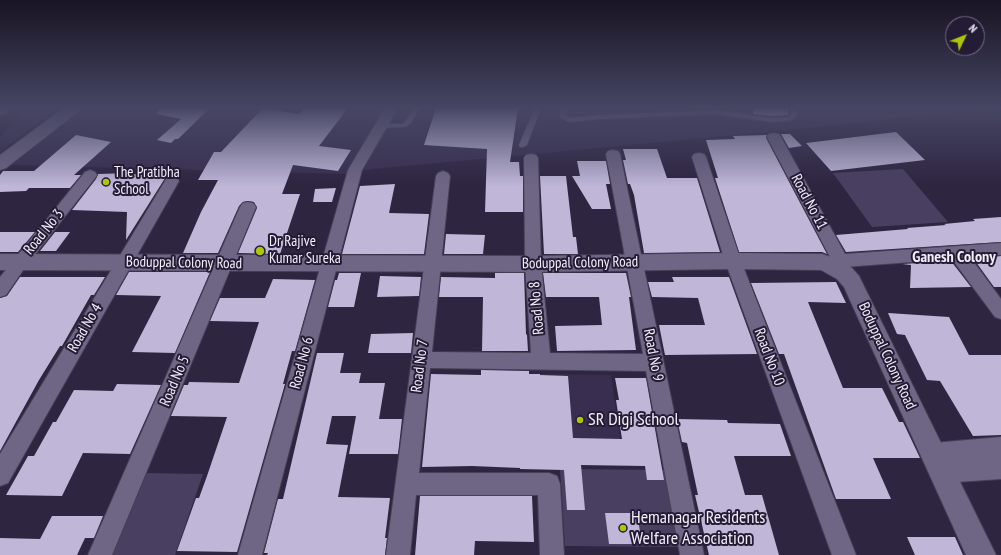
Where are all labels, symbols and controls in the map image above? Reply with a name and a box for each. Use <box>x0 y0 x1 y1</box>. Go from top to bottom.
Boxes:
north arrow <box>945 16 985 56</box>
text: N <box>966 22 980 35</box>
place label: The Pratibha School <box>114 164 180 199</box>
street label: Road No 11 <box>787 171 831 233</box>
marker: The Pratibha School <box>101 177 111 187</box>
street label: Road No 3 <box>20 206 68 258</box>
place label: Dr Rajive Kumar Sureka <box>269 233 341 268</box>
marker: Dr Rajive Kumar Sureka <box>254 245 266 257</box>
district label: Ganesh Colony <box>912 247 996 267</box>
street label: Boduppal Colony Road <box>126 253 242 273</box>
street label: Boduppal Colony Road <box>522 253 638 273</box>
street label: Road No 8 <box>526 281 548 335</box>
street label: Road No 4 <box>64 300 106 356</box>
street label: Boduppal Colony Road <box>854 300 920 412</box>
street label: Road No 10 <box>750 326 788 388</box>
street label: Road No 9 <box>639 327 667 383</box>
street label: Road No 6 <box>286 335 318 391</box>
street label: Road No 7 <box>408 338 432 394</box>
street label: Road No 5 <box>156 353 194 409</box>
place label: SR Digi School <box>588 409 679 431</box>
marker: SR Digi School <box>575 415 585 425</box>
place label: Hemanagar Residents Welfare Association <box>631 507 765 550</box>
marker: Hemanagar Residents Welfare Association <box>618 523 628 533</box>

